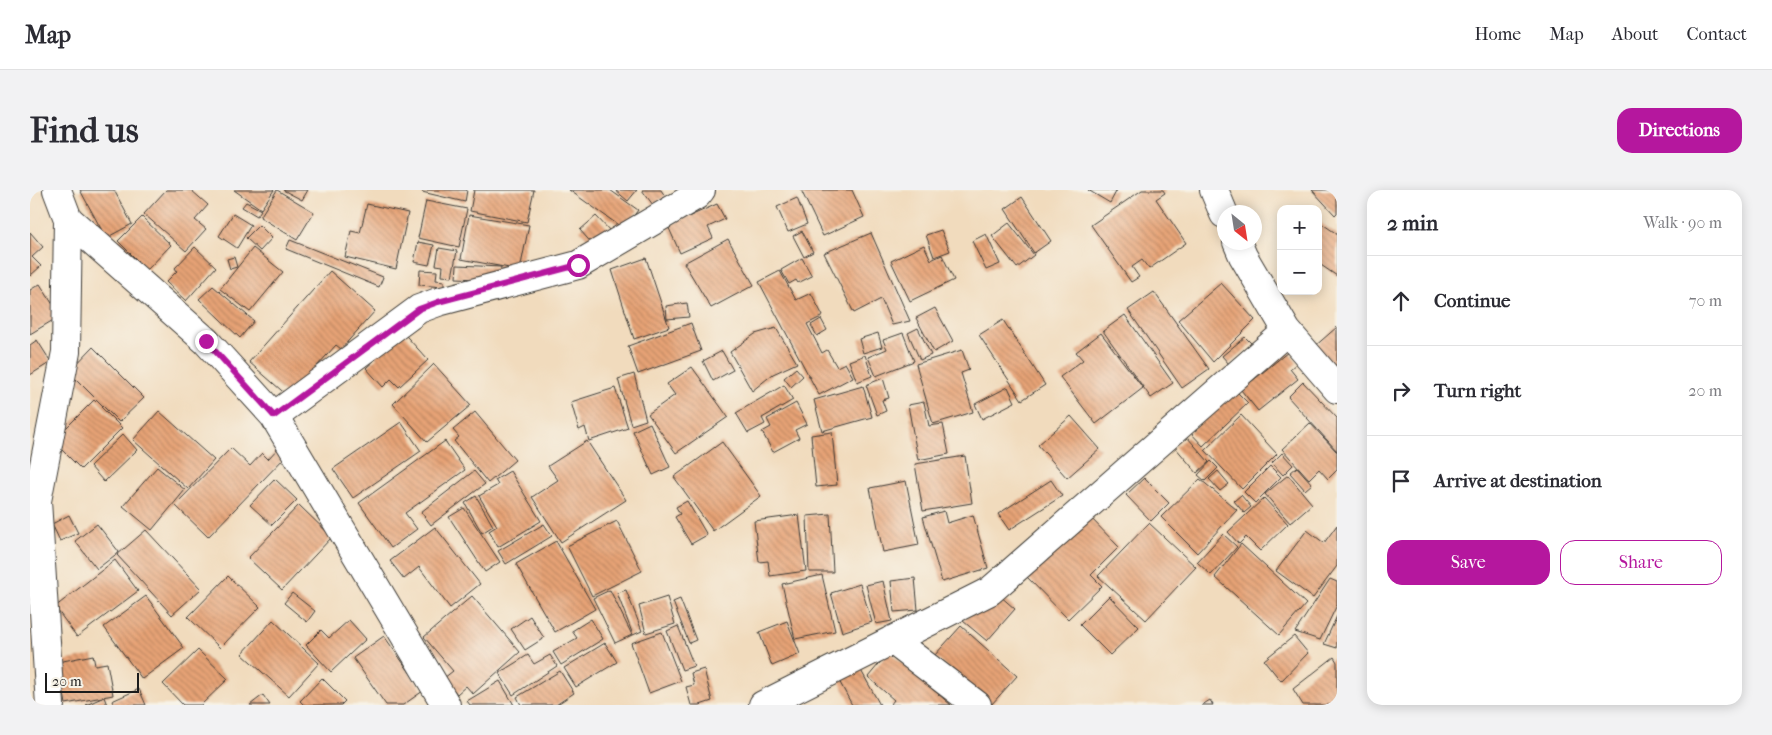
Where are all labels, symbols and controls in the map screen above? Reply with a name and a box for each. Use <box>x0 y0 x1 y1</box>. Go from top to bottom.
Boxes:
text: Map <box>25 21 71 49</box>
text: Home <box>1474 24 1521 45</box>
text: Map <box>1549 24 1584 45</box>
text: About <box>1612 24 1658 45</box>
text: Contact <box>1686 24 1747 45</box>
button: Directions <box>1617 108 1742 153</box>
text: Find us <box>30 110 139 151</box>
north arrow <box>1217 205 1262 250</box>
map controls <box>1277 205 1322 295</box>
button: + <box>1277 205 1322 250</box>
text: 2 min <box>1387 211 1438 235</box>
text: Walk · 90 m <box>1643 213 1722 232</box>
button: − <box>1277 250 1322 295</box>
route start <box>567 254 590 277</box>
icon: ahead <box>1387 287 1415 315</box>
text: Continue <box>1434 290 1510 312</box>
text: 70 m <box>1689 291 1722 310</box>
route end <box>195 330 218 353</box>
icon: right <box>1387 377 1415 405</box>
text: Turn right <box>1434 380 1521 402</box>
text: 20 m <box>1688 381 1722 400</box>
icon: arrive <box>1387 467 1415 495</box>
text: Arrive at destination <box>1434 470 1602 492</box>
button: Save <box>1387 540 1550 585</box>
button: Share <box>1560 540 1722 585</box>
scale bar <box>45 670 139 693</box>
text: 20 m <box>52 673 82 690</box>

